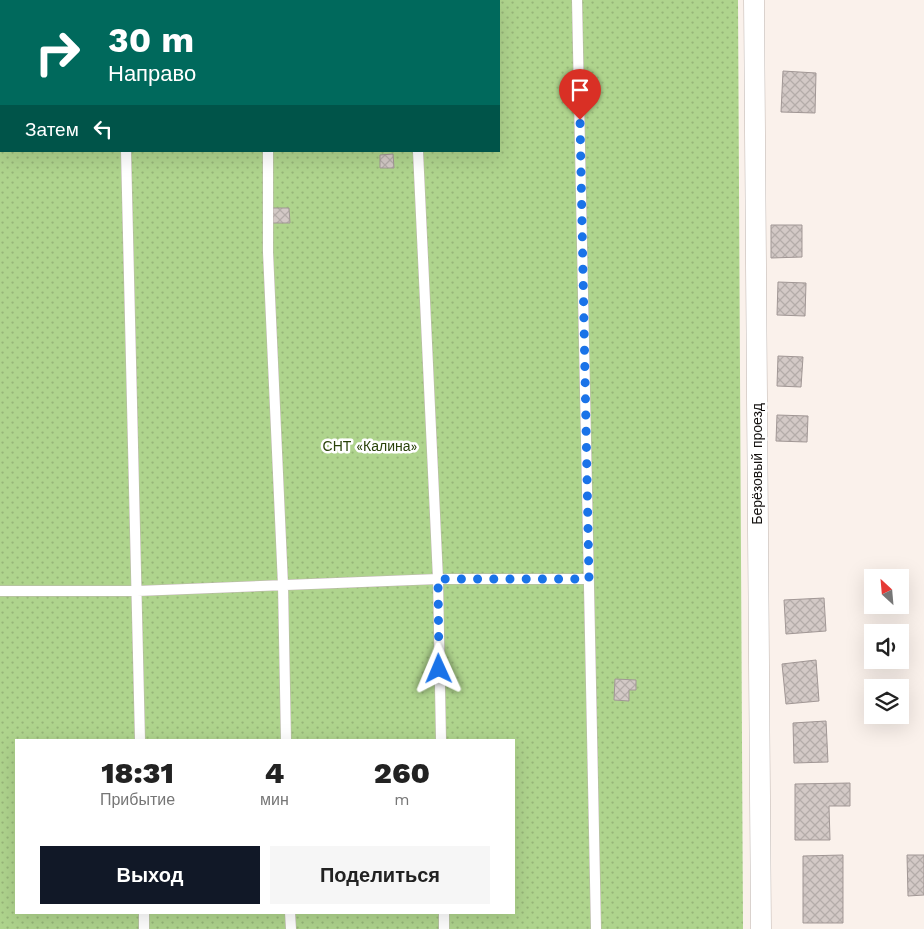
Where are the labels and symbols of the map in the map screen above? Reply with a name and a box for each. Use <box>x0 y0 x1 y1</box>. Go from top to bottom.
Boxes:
pin <box>559 69 601 120</box>
street label: Берёзовый проезд <box>749 403 765 525</box>
park label: СНТ «Калина» <box>323 438 417 454</box>
north arrow <box>864 569 909 614</box>
position arrow <box>412 642 464 694</box>

